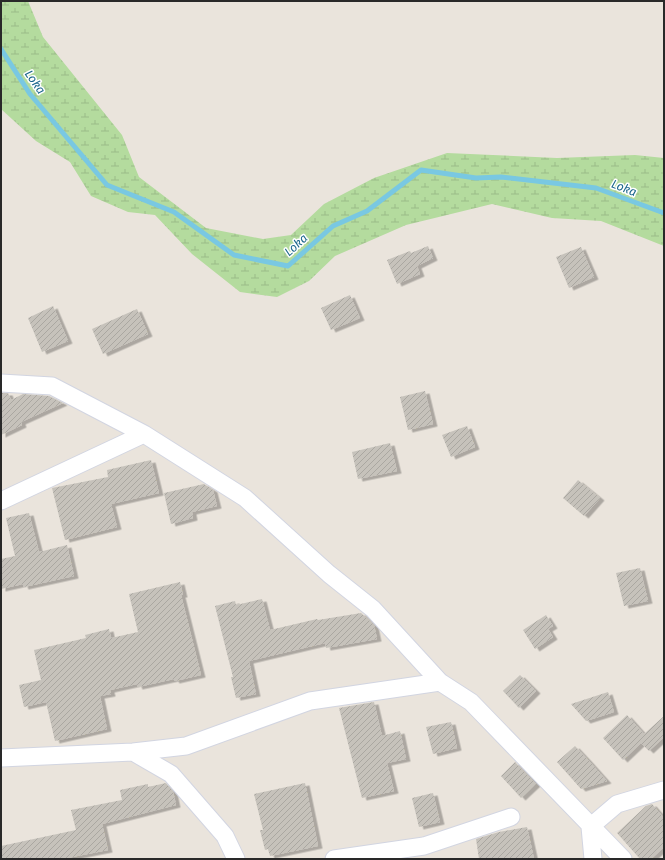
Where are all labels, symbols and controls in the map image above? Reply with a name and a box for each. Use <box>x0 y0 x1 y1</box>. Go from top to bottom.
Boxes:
water label: Loka <box>22 67 48 97</box>
water label: Loka <box>609 177 639 199</box>
water label: Loka <box>282 231 310 259</box>

